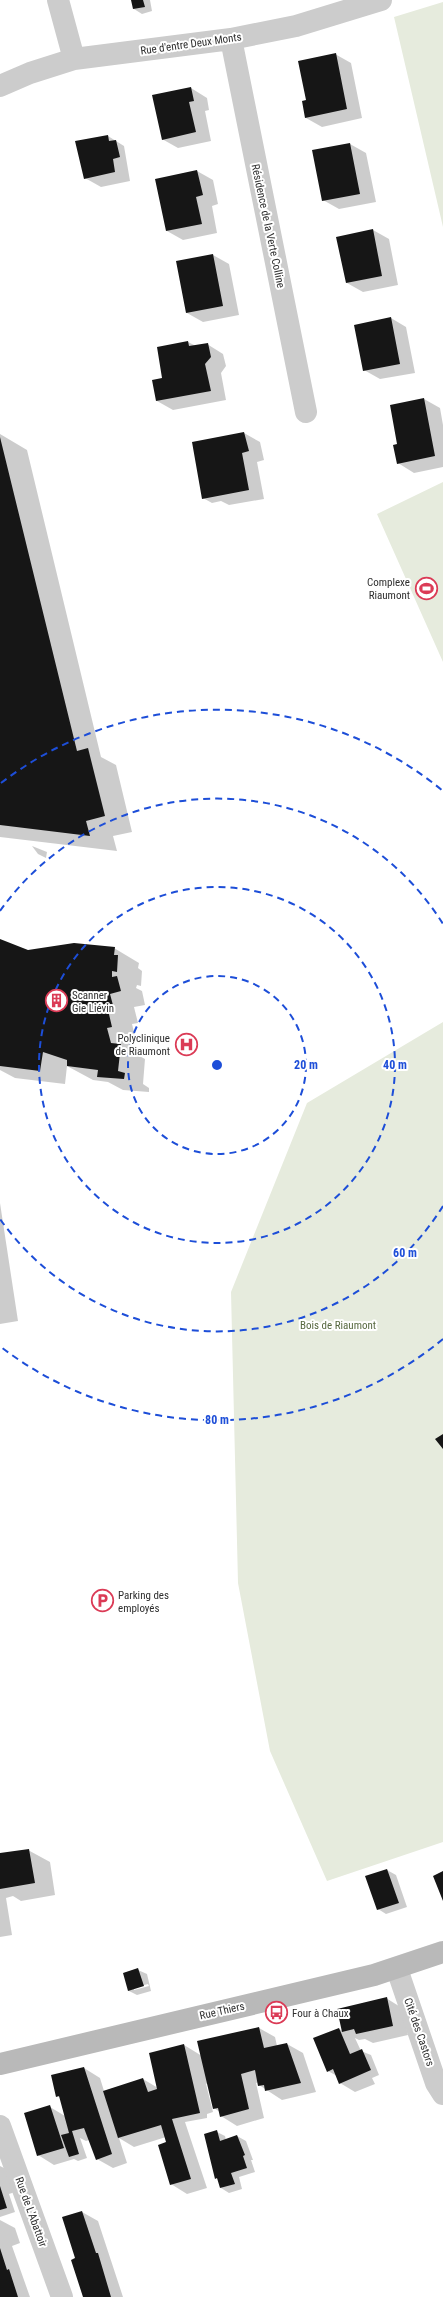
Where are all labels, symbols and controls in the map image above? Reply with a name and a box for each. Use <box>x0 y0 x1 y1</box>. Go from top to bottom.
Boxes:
street label: Rue d'entre Deux Monts <box>140 30 242 58</box>
street label: Résidence de la Verte Colline <box>249 163 287 289</box>
sports icon: Complexe Riaumont <box>413 575 439 601</box>
place label: Complexe Riaumont <box>367 576 410 602</box>
building icon: Scanner Gie Liévin <box>43 988 69 1014</box>
place label: Scanner Gie Liévin <box>72 989 114 1015</box>
hospital icon: Polyclinique de Riaumont <box>173 1031 199 1057</box>
place label: Polyclinique de Riaumont <box>116 1032 170 1058</box>
centre of rings <box>210 1058 224 1072</box>
text: 20 m <box>294 1058 318 1072</box>
text: 40 m <box>383 1058 407 1072</box>
text: 60 m <box>393 1246 417 1260</box>
park label: Bois de Riaumont <box>300 1319 376 1332</box>
text: 80 m <box>205 1413 229 1427</box>
parking icon: Parking des employés <box>89 1588 115 1614</box>
place label: Parking des employés <box>118 1589 169 1615</box>
street label: Cité des Castors <box>401 1996 437 2068</box>
street label: Rue Thiers <box>198 2000 246 2022</box>
bus stop icon: Four à Chaux <box>264 2000 290 2026</box>
place label: Four à Chaux <box>292 2007 349 2020</box>
street label: Rue de L'Abattoir <box>12 2175 50 2249</box>

